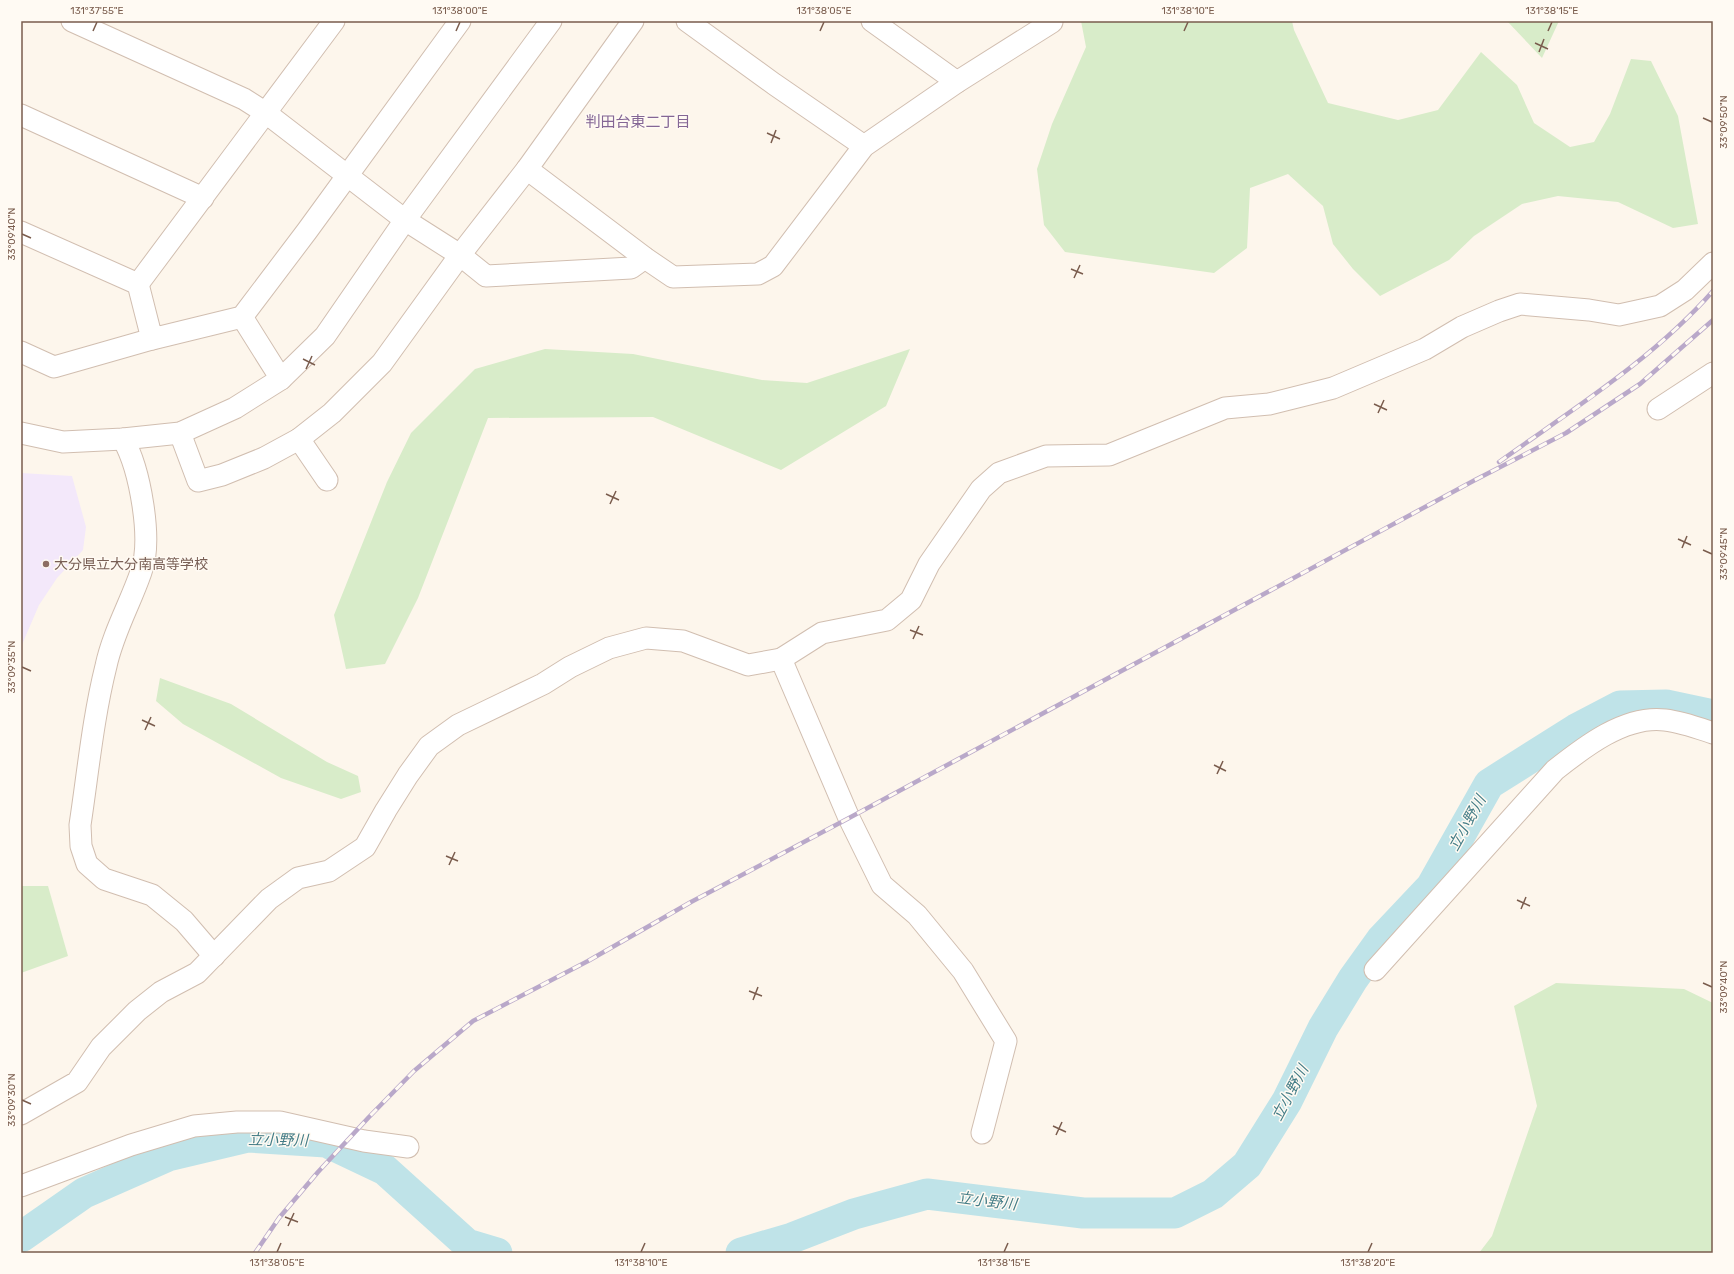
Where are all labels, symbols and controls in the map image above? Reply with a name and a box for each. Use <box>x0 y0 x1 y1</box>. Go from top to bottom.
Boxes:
text: 131°37'55"E <box>70 5 124 17</box>
text: 131°38'00"E <box>432 5 488 17</box>
text: 131°38'05"E <box>797 5 851 17</box>
text: 131°38'10"E <box>1161 5 1215 17</box>
text: 131°38'15"E <box>1526 5 1578 17</box>
text: 33°09'50"N <box>1718 95 1730 149</box>
district label: 判田台東二丁目 <box>585 113 691 131</box>
text: 33°09'40"N <box>6 207 18 261</box>
text: 33°09'45"N <box>1718 528 1730 580</box>
place label: 大分県立大分南高等学校 <box>54 556 208 573</box>
marker: 大分県立大分南高等学校 <box>41 559 51 569</box>
text: 33°09'35"N <box>6 640 18 694</box>
water label: 立小野川 <box>1445 791 1490 854</box>
text: 33°09'40"N <box>1718 960 1730 1014</box>
water label: 立小野川 <box>1268 1061 1313 1124</box>
text: 33°09'30"N <box>6 1073 18 1127</box>
water label: 立小野川 <box>248 1130 310 1150</box>
water label: 立小野川 <box>956 1188 1020 1214</box>
text: 131°38'05"E <box>250 1257 304 1269</box>
text: 131°38'10"E <box>614 1257 668 1269</box>
text: 131°38'15"E <box>978 1257 1030 1269</box>
text: 131°38'20"E <box>1341 1257 1395 1269</box>

